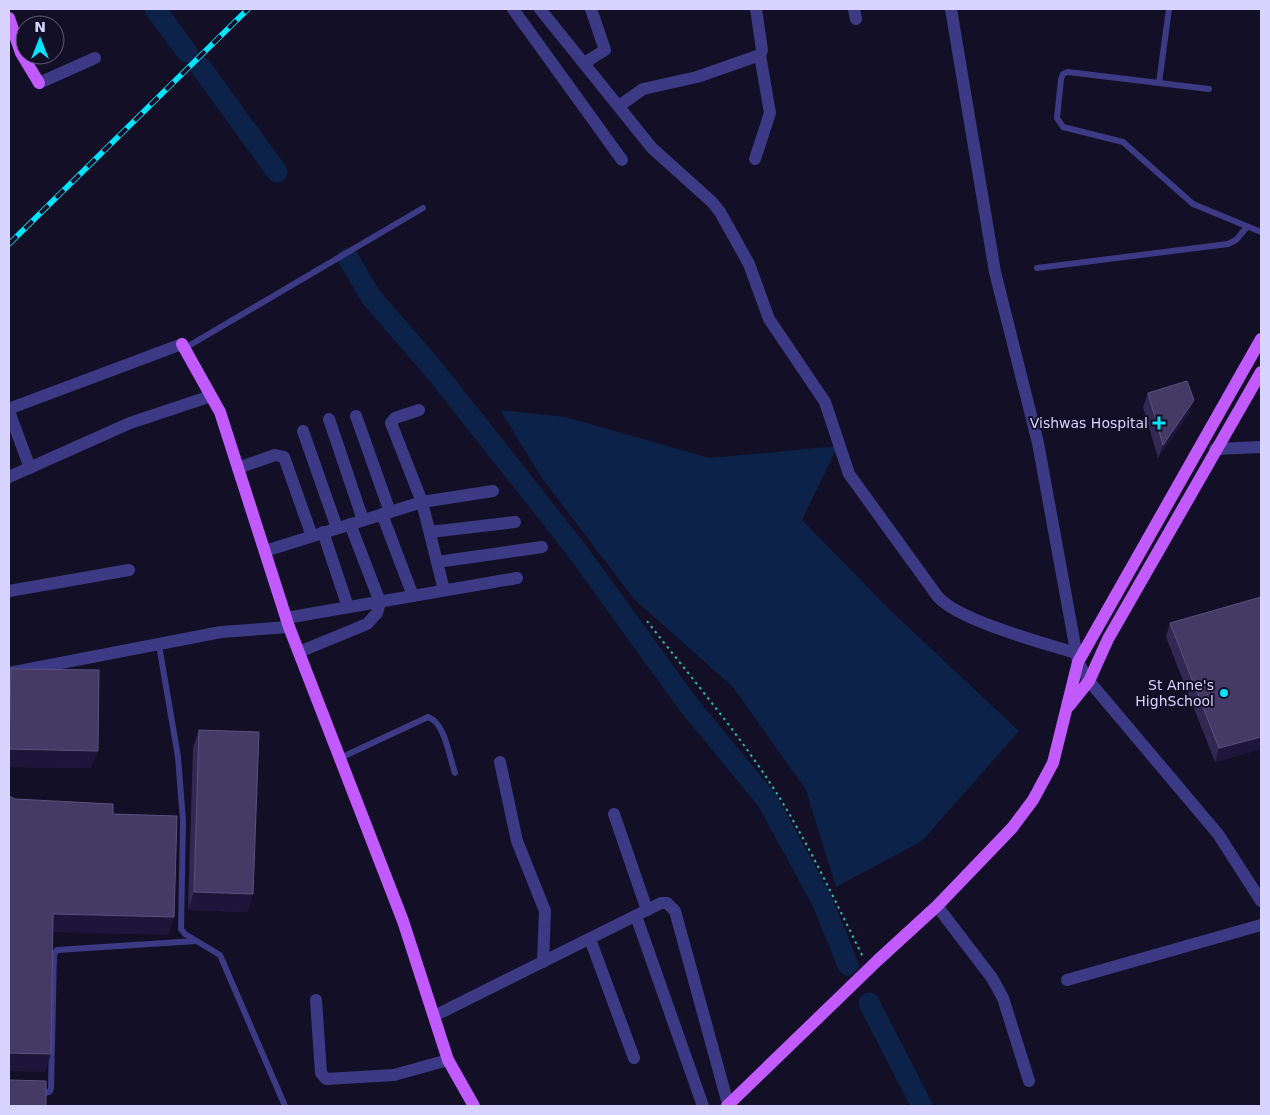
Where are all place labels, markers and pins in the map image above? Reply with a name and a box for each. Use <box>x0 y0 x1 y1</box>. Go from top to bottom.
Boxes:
place label: Vishwas Hospital <box>1030 415 1148 431</box>
marker: Vishwas Hospital <box>1152 416 1166 430</box>
place label: St Anne's HighSchool <box>1135 677 1214 709</box>
marker: St Anne's HighSchool <box>1218 687 1230 699</box>

